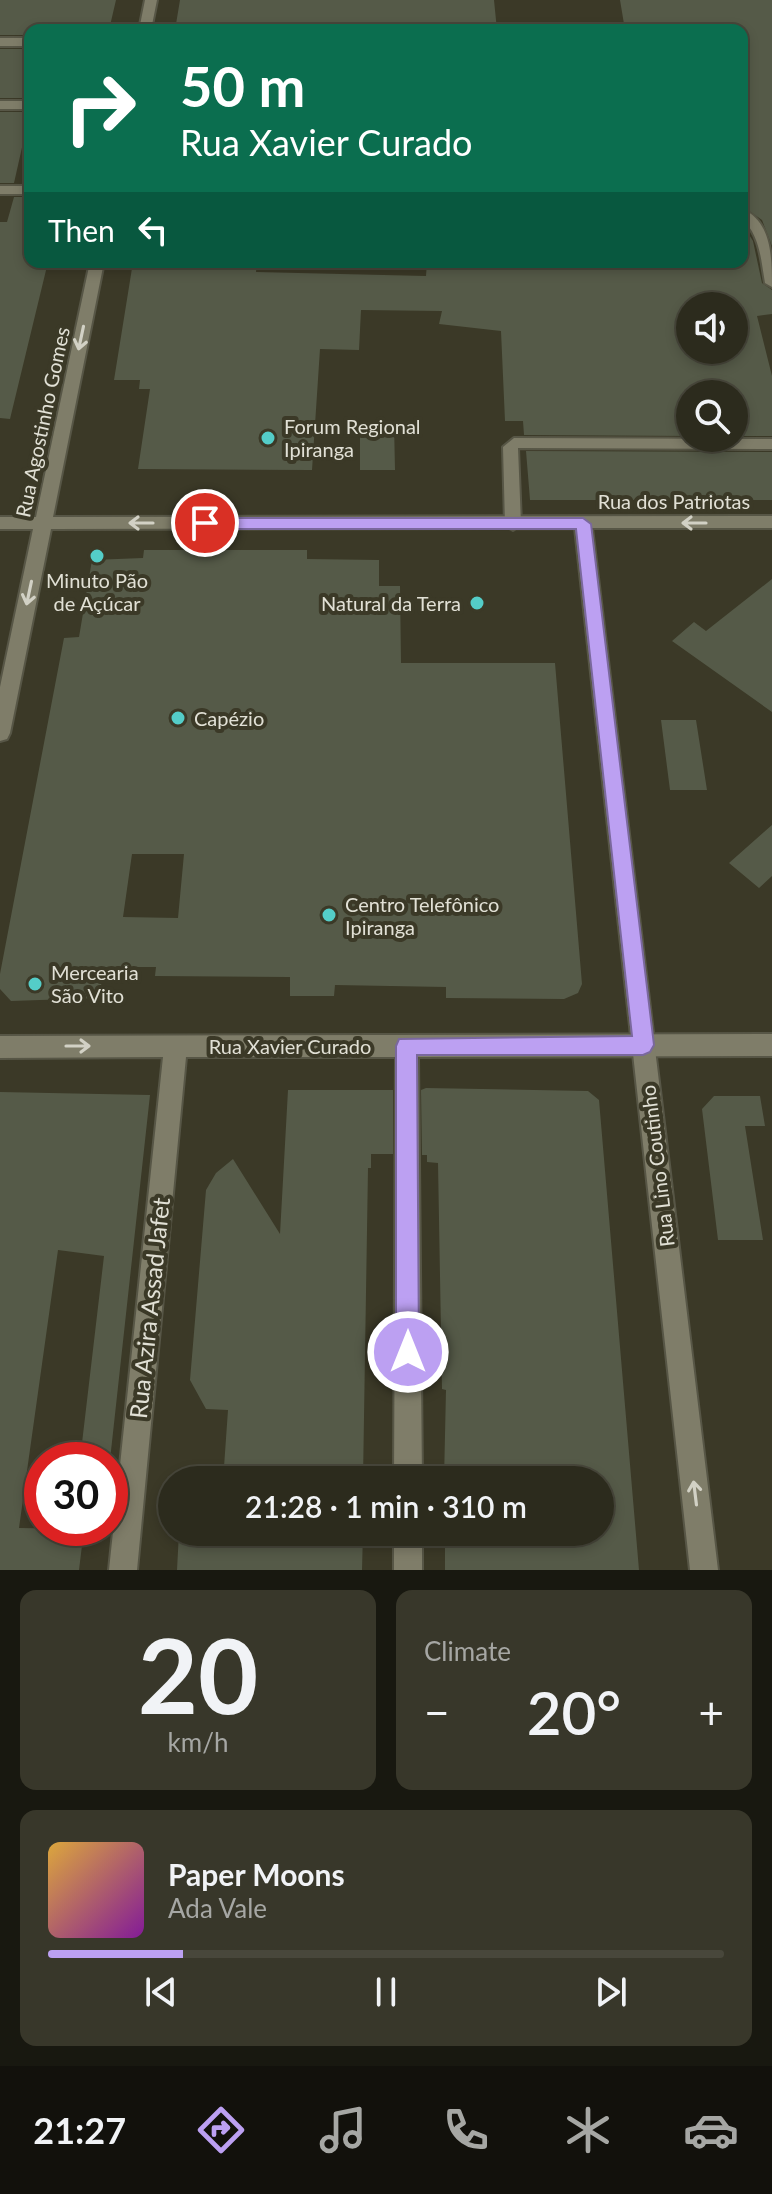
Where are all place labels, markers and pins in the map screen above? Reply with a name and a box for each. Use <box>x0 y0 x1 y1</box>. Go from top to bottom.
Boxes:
place label: Forum Regional Ipiranga <box>284 414 421 461</box>
marker: Forum Regional Ipiranga <box>259 429 277 447</box>
pin <box>171 489 239 557</box>
marker: Minuto Pão de Açúcar <box>88 547 106 565</box>
place label: Minuto Pão de Açúcar <box>46 568 148 615</box>
place label: Natural da Terra <box>321 591 461 615</box>
marker: Natural da Terra <box>468 594 486 612</box>
place label: Capézio <box>194 706 264 730</box>
marker: Capézio <box>169 709 187 727</box>
place label: Centro Telefônico Ipiranga <box>345 892 499 939</box>
marker: Centro Telefônico Ipiranga <box>320 906 338 924</box>
place label: Mercearia São Vito <box>51 960 139 1007</box>
marker: Mercearia São Vito <box>26 975 44 993</box>

